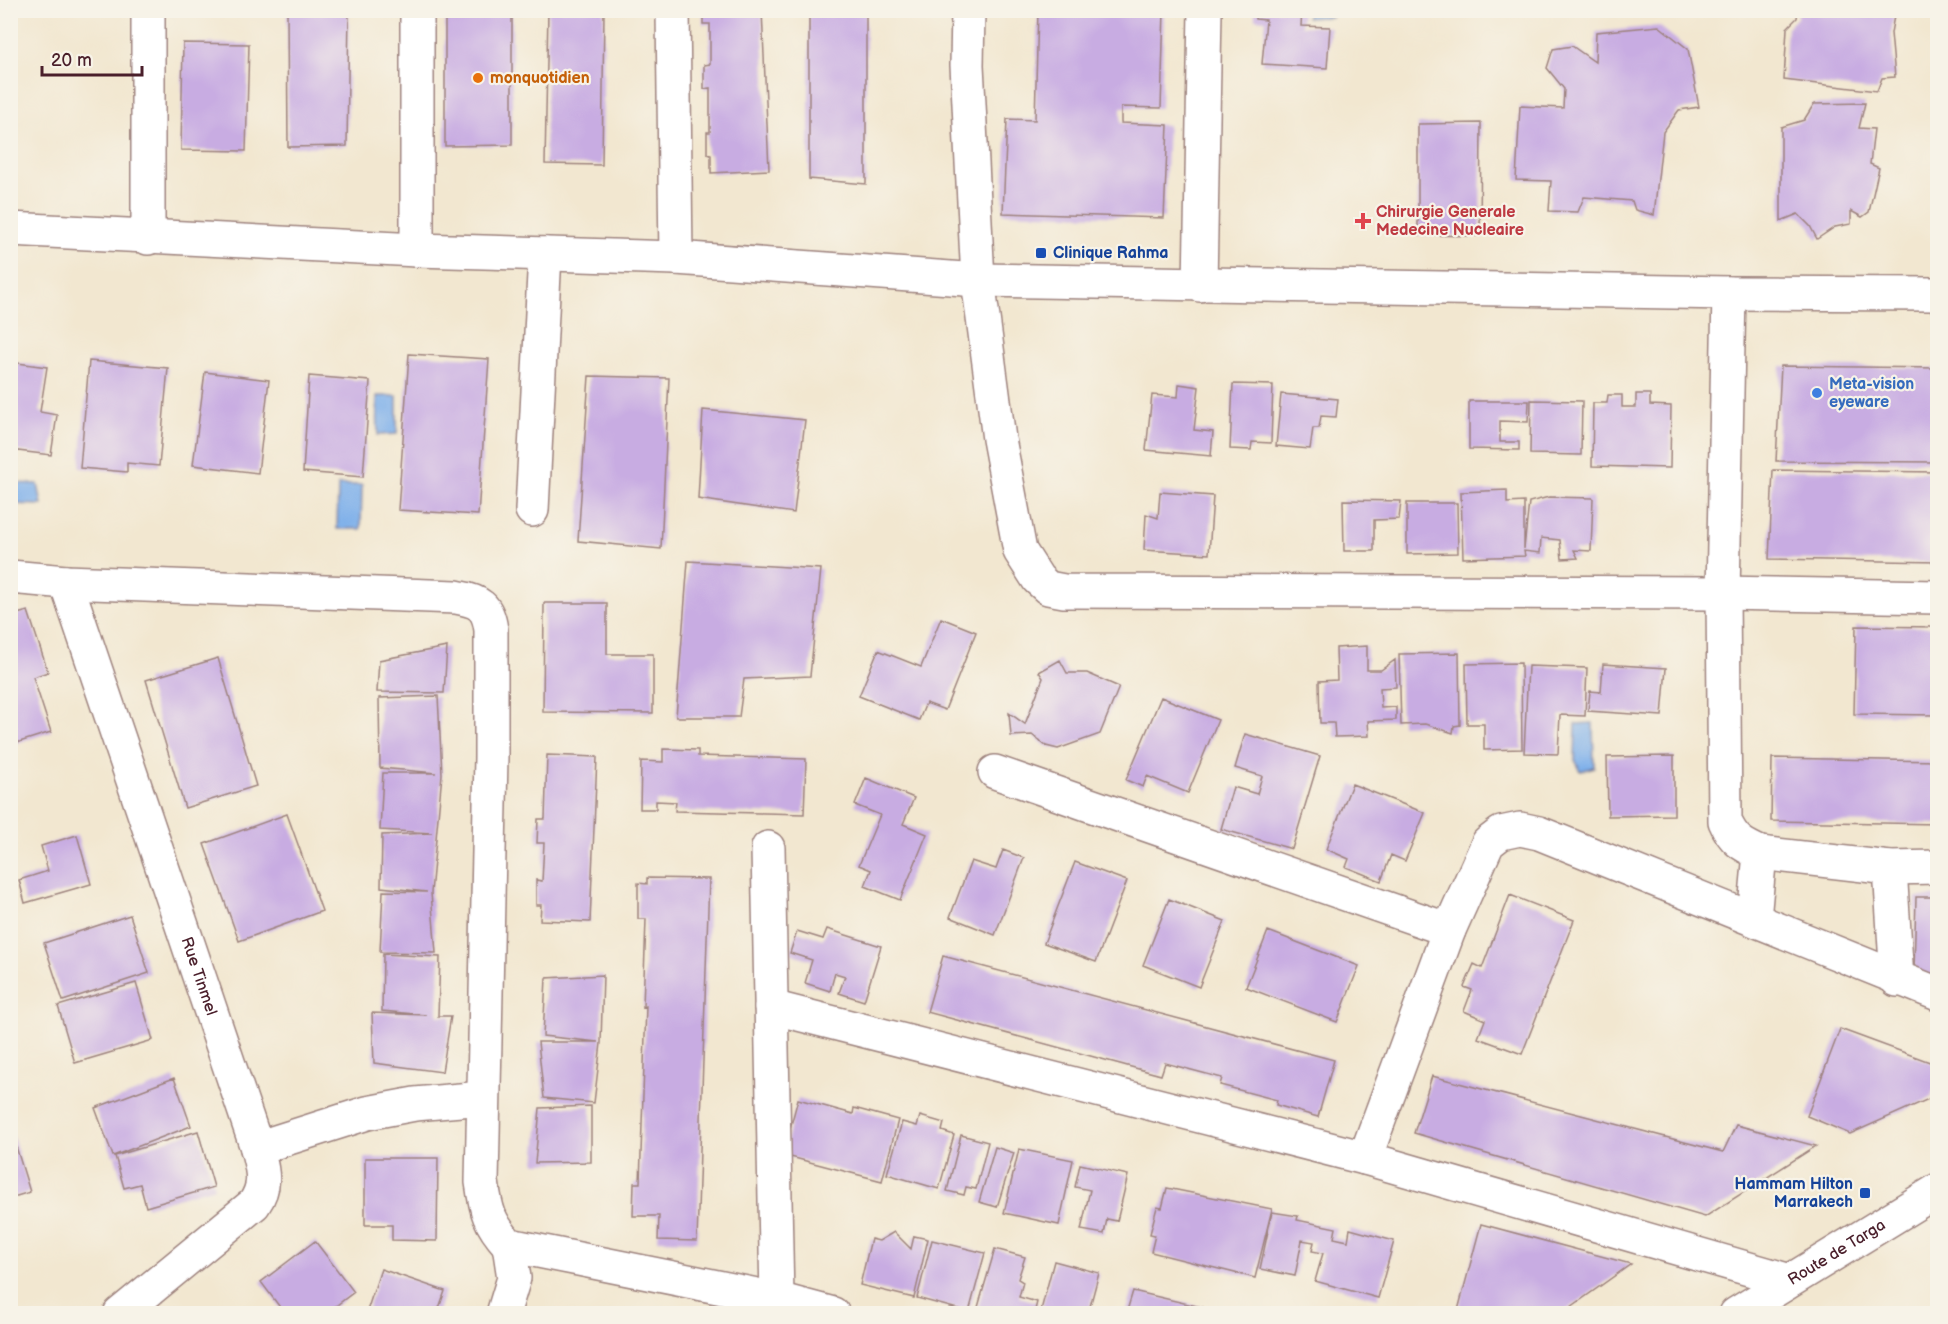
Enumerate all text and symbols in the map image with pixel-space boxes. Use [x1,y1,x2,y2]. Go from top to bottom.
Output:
scale bar [42,39,142,77]
text: 20 m [51,50,92,71]
place label: monquotidien [490,69,590,88]
marker: monquotidien [471,71,485,85]
place label: Chirurgie Generale Medecine Nucleaire [1376,203,1524,240]
marker: Chirurgie Generale Medecine Nucleaire [1354,212,1372,230]
place label: Clinique Rahma [1053,244,1169,263]
marker: Clinique Rahma [1034,246,1048,260]
place label: Meta-vision eyeware [1829,375,1914,412]
marker: Meta-vision eyeware [1810,386,1824,400]
street label: Rue Tinmel [177,934,221,1018]
place label: Hammam Hilton Marrakech [1735,1175,1853,1212]
marker: Hammam Hilton Marrakech [1858,1186,1872,1200]
street label: Route de Targa [1784,1215,1889,1289]

